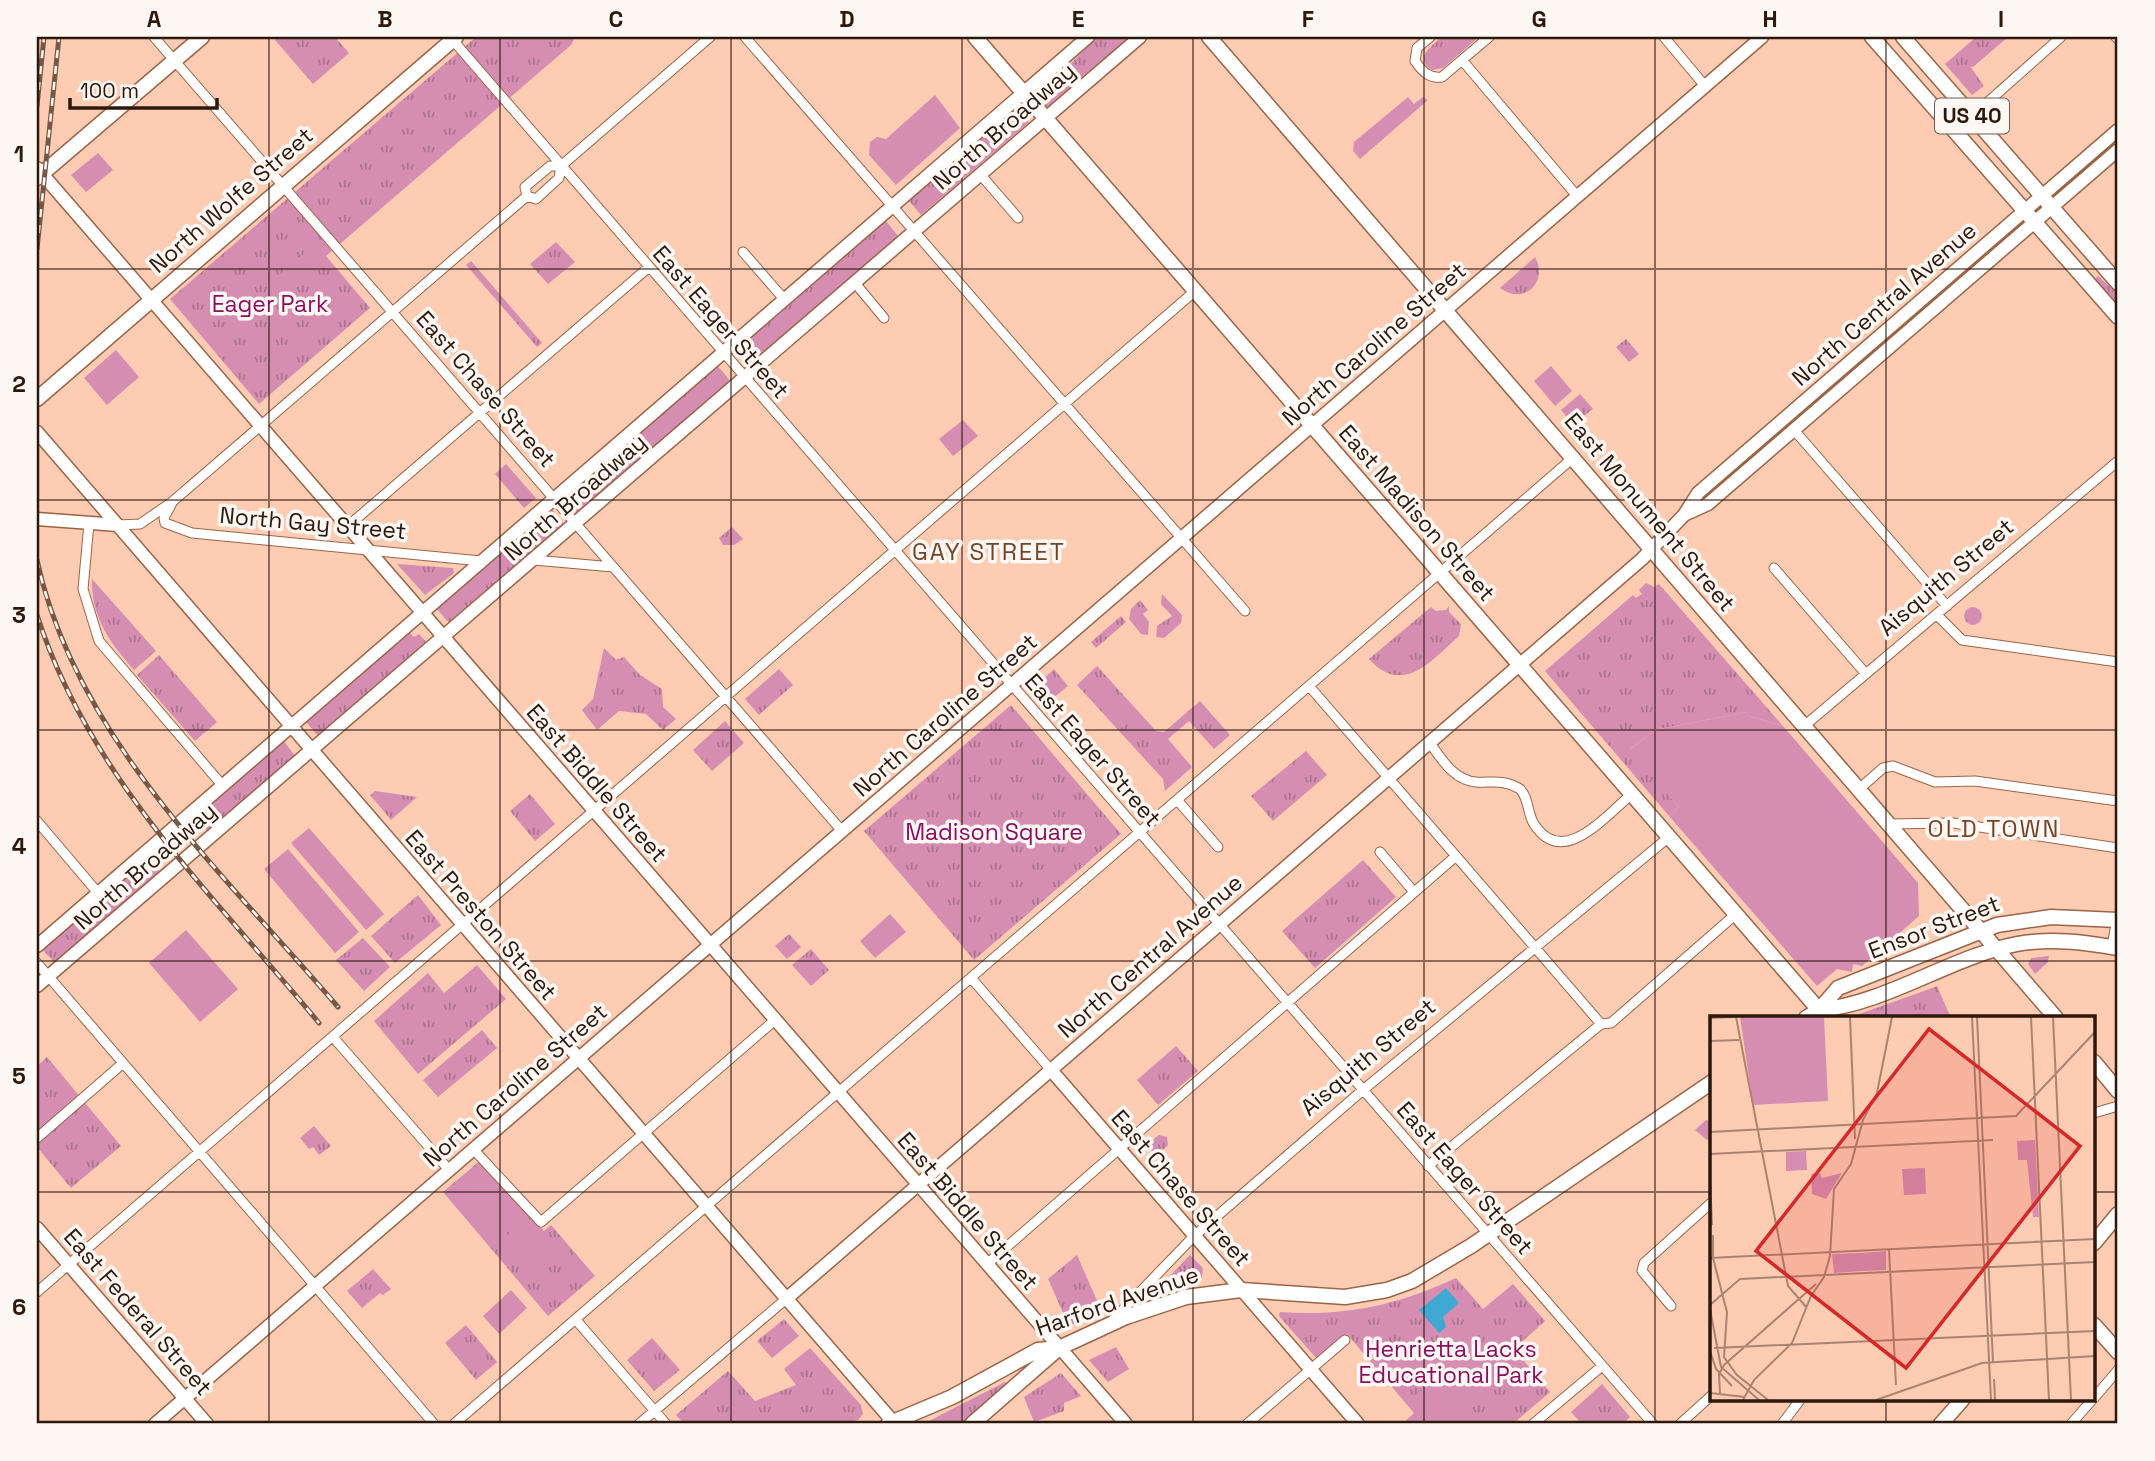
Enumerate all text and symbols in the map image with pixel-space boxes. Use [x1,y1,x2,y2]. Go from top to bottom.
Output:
text: A [147,4,162,34]
text: B [377,4,393,34]
text: C [609,4,623,34]
text: D [839,4,855,34]
text: E [1072,4,1084,34]
text: F [1302,4,1314,34]
text: G [1531,4,1547,34]
text: H [1762,4,1778,34]
text: I [1998,4,2004,34]
street label: North Broadway [926,56,1082,196]
scale bar [70,66,217,110]
text: 100 m [80,77,139,104]
road number: US 40 [1935,99,2009,134]
street label: North Wolfe Street [143,121,319,279]
text: 1 [14,139,24,169]
street label: North Central Avenue [1785,215,1983,393]
street label: East Eager Street [646,239,796,405]
street label: North Caroline Street [1276,256,1472,432]
park label: Eager Park [212,289,328,319]
street label: East Chase Street [410,304,562,474]
text: 2 [12,369,26,399]
street label: East Monument Street [1558,406,1742,618]
street label: East Madison Street [1332,419,1502,607]
street label: North Broadway [497,427,653,567]
street label: North Gay Street [218,500,408,546]
street label: Aisquith Street [1872,512,2020,642]
district label: GAY STREET [912,536,1066,567]
text: 3 [12,600,26,630]
street label: North Caroline Street [847,627,1043,803]
street label: East Eager Street [1018,667,1168,833]
street label: East Biddle Street [520,698,674,868]
street label: North Broadway [67,796,223,936]
district label: OLD TOWN [1928,813,2060,844]
park label: Madison Square [905,817,1083,847]
street label: East Preston Street [399,823,563,1007]
text: 4 [12,831,27,861]
street label: North Central Avenue [1051,867,1249,1045]
street label: Ensor Street [1864,888,2004,966]
street label: Aisquith Street [1294,992,1442,1122]
street label: North Caroline Street [417,997,613,1173]
inset map [1710,1016,2096,1402]
text: 5 [12,1061,26,1091]
street label: East Eager Street [1390,1095,1540,1261]
street label: East Chase Street [1105,1103,1257,1273]
street label: East Biddle Street [891,1126,1045,1296]
street label: East Federal Street [57,1222,219,1402]
street label: Harford Avenue [1031,1259,1203,1343]
text: 6 [12,1292,26,1322]
park label: Henrietta Lacks Educational Park [1358,1334,1544,1390]

